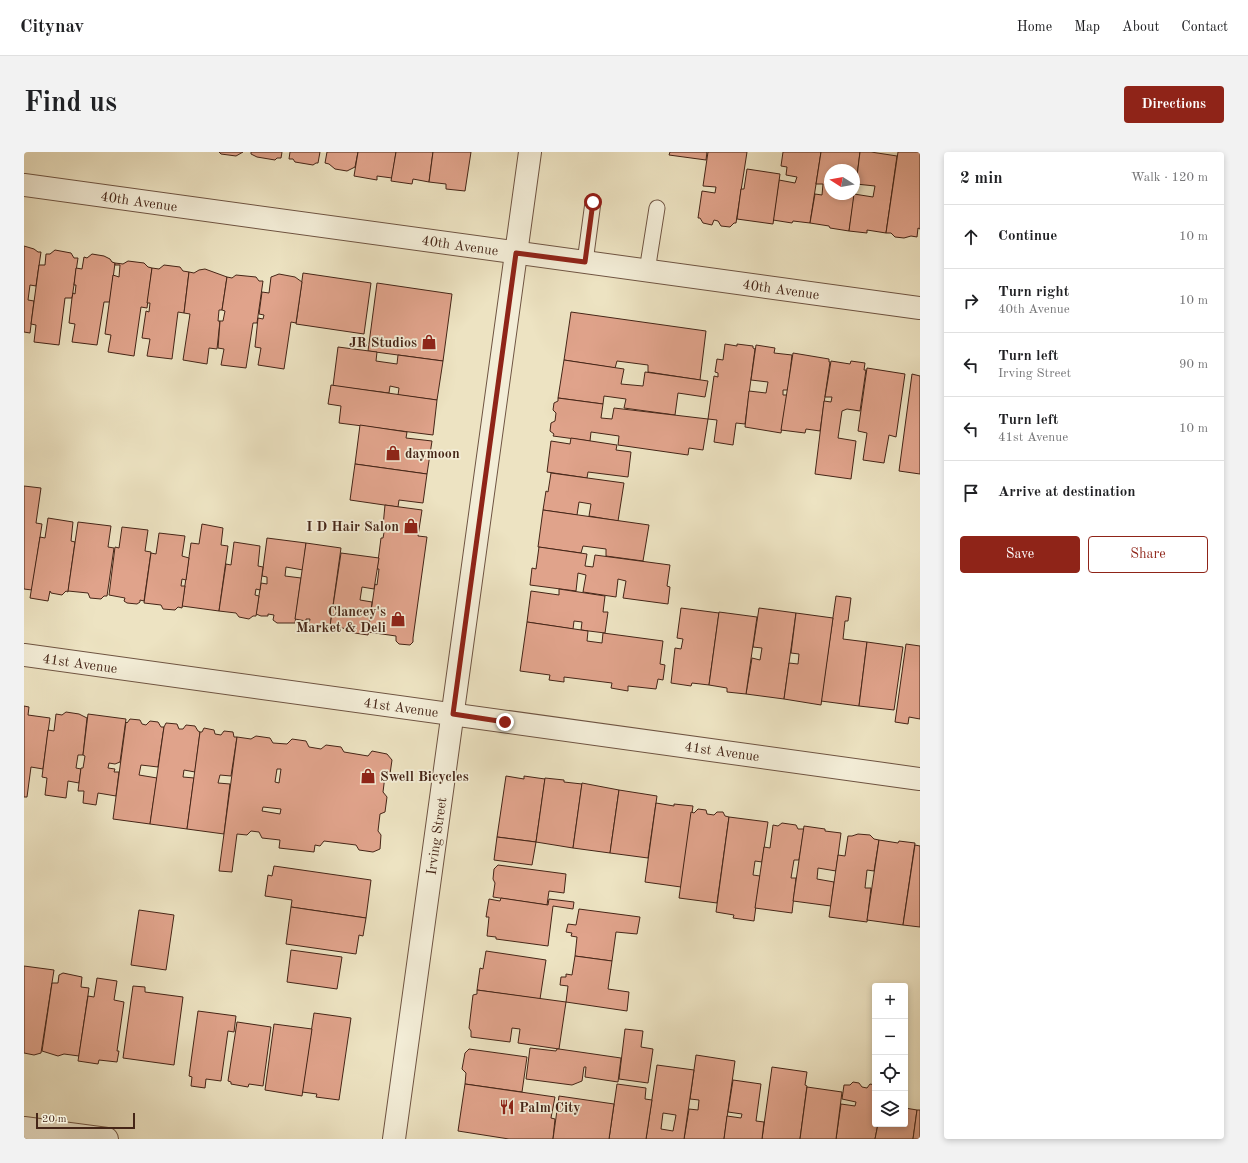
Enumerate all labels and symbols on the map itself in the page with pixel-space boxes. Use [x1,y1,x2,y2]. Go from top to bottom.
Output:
north arrow [824,164,860,200]
street label: 40th Avenue [100,190,178,214]
route start [584,193,602,211]
street label: 40th Avenue [421,234,499,258]
street label: 40th Avenue [742,278,820,302]
shop icon: JR Studios [420,333,438,351]
place label: JR Studios [349,336,417,350]
shop icon: daymoon [384,444,402,462]
place label: daymoon [405,447,460,461]
shop icon: I D Hair Salon [402,517,420,535]
place label: I D Hair Salon [306,520,399,534]
place label: Clancey's Market & Deli [296,605,386,635]
shop icon: Clancey's Market & Deli [389,610,407,628]
street label: 41st Avenue [41,652,118,676]
street label: 41st Avenue [362,696,439,720]
route end [496,713,514,731]
street label: 41st Avenue [683,740,760,764]
shop icon: Swell Bicycles [359,767,377,785]
place label: Swell Bicycles [380,770,469,784]
street label: Irving Street [425,796,449,876]
restaurant icon: Palm City [498,1098,516,1116]
place label: Palm City [519,1101,581,1115]
scale bar [36,1111,135,1130]

